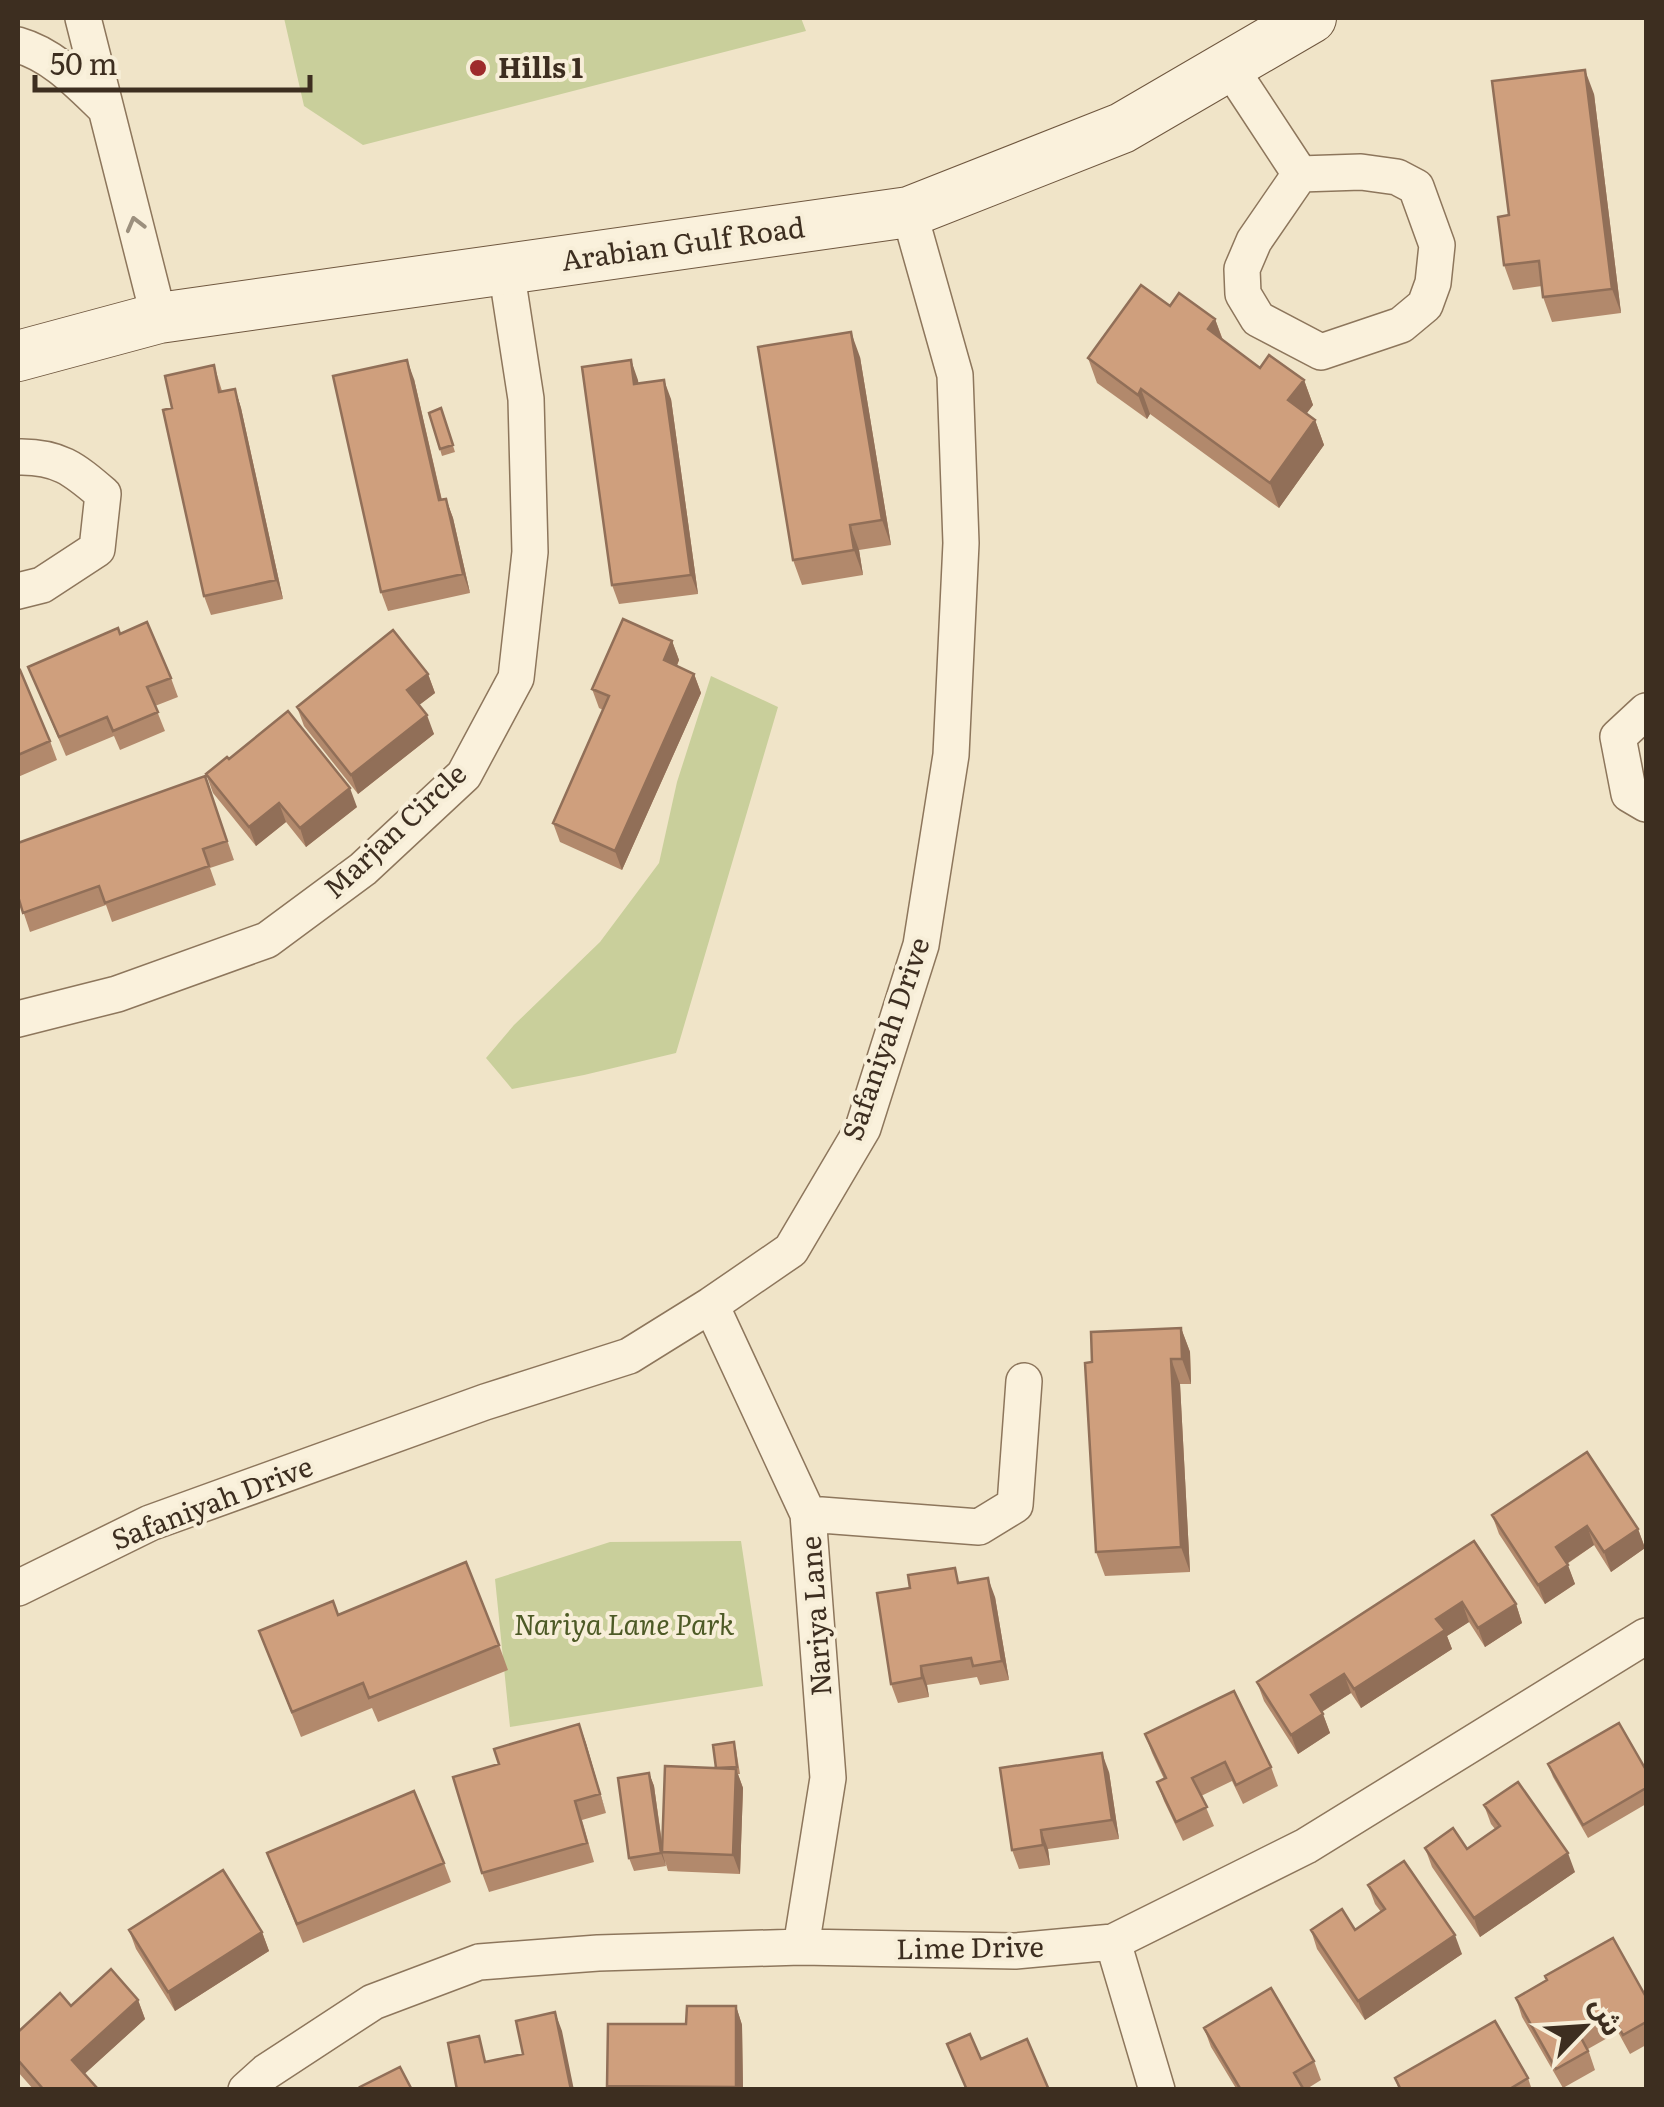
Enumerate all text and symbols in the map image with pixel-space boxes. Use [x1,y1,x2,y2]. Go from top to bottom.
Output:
scale bar [35,30,310,92]
text: 50 m [50,40,118,84]
place label: Hills 1 [498,45,584,87]
marker: Hills 1 [467,57,489,79]
street label: Arabian Gulf Road [558,204,807,280]
one-way arrow [126,216,147,233]
street label: Marjan Circle [313,752,475,907]
street label: Safaniyah Drive [830,931,939,1146]
street label: Safaniyah Drive [105,1443,318,1559]
street label: Nariya Lane [787,1535,841,1698]
park label: Nariya Lane Park [514,1602,735,1644]
street label: Lime Drive [896,1924,1044,1968]
north arrow [1534,1977,1634,2077]
text: ش [1581,1989,1636,2042]

